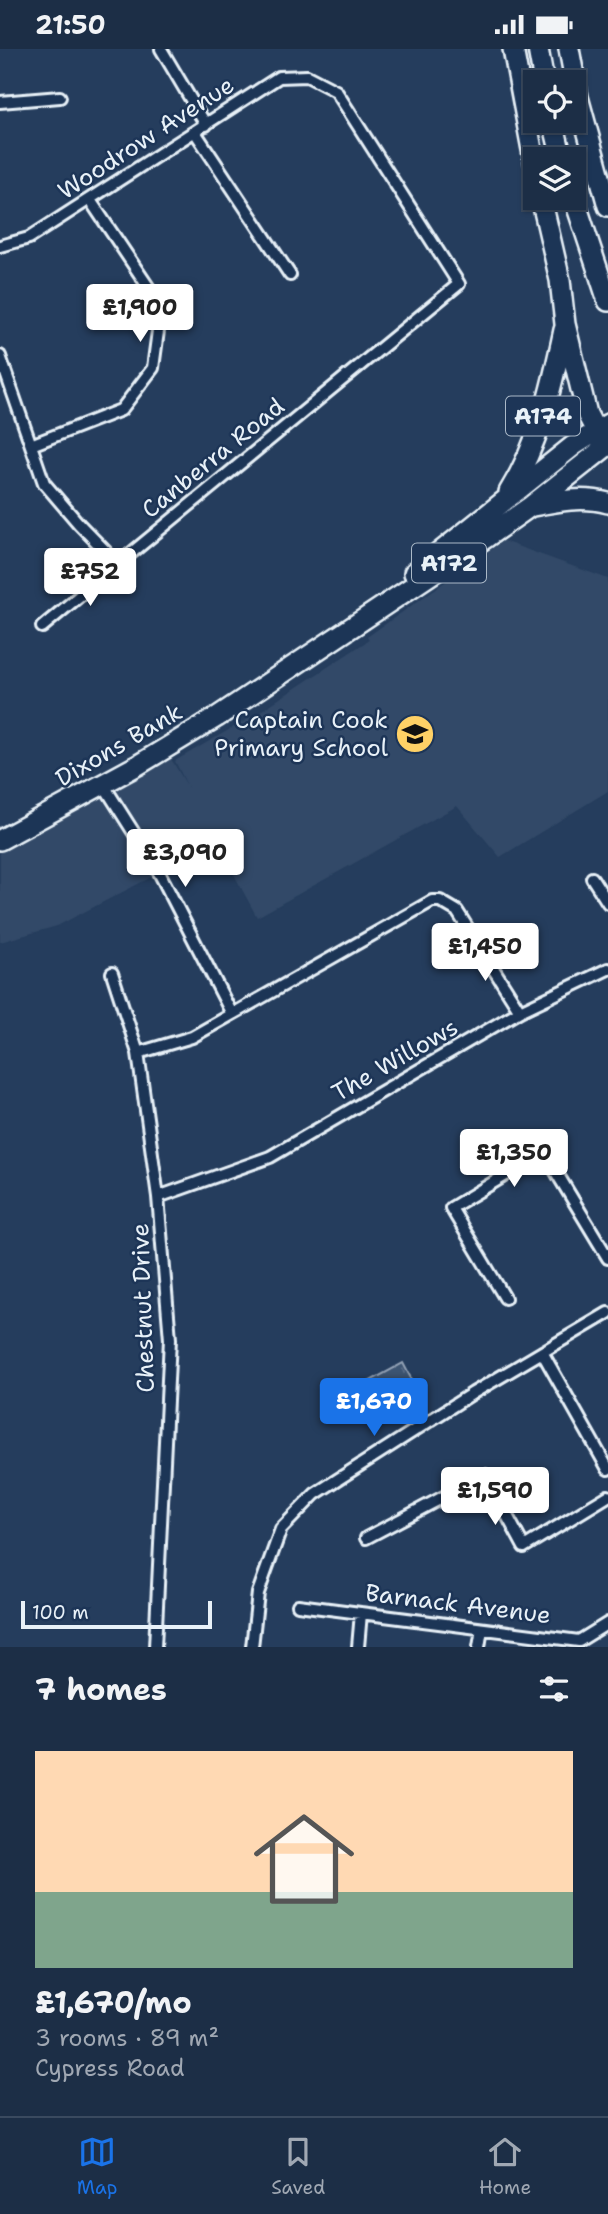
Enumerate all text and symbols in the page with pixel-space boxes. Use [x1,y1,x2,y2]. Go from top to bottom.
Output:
text: 21:50 [35,7,106,42]
street label: Woodrow Avenue [52,69,240,207]
map controls [523,70,586,210]
button: locate [523,70,586,133]
button: layers [523,147,586,210]
pin: £1,900 [83,285,197,344]
text: £1,900 [102,292,178,322]
street label: Canberra Road [135,391,291,525]
road number: A174 [506,397,580,435]
road number: A172 [412,543,486,583]
pin: £752 [49,549,131,608]
text: £752 [60,556,120,586]
street label: Dixons Bank [50,696,188,794]
place label: Captain Cook Primary School [214,704,389,764]
school or university icon: Captain Cook Primary School [394,713,436,755]
pin: £3,090 [128,829,242,889]
text: £3,090 [143,837,227,867]
pin: £1,450 [428,923,542,983]
text: £1,450 [448,931,522,961]
street label: The Willows [326,1011,464,1109]
pin: £1,350 [457,1129,571,1189]
text: £1,350 [476,1137,552,1167]
street label: Chestnut Drive [124,1223,162,1393]
pin: £1,670 [317,1379,431,1438]
text: £1,670 [336,1386,412,1416]
pin: £1,590 [438,1467,552,1527]
text: £1,590 [457,1475,533,1505]
street label: Barnack Avenue [363,1577,553,1631]
scale bar [21,1598,212,1630]
text: 100 m [32,1600,89,1625]
text: 7 homes [35,1669,167,1710]
icon: filters [535,1670,573,1708]
icon: home [241,1796,367,1922]
text: £1,670/mo [35,1982,192,2023]
text: 3 rooms · 89 m² [35,2023,219,2053]
text: Cypress Road [35,2053,184,2083]
tab: Map [77,2133,118,2200]
tab: Saved [271,2133,325,2200]
tab: Home [479,2133,531,2200]

